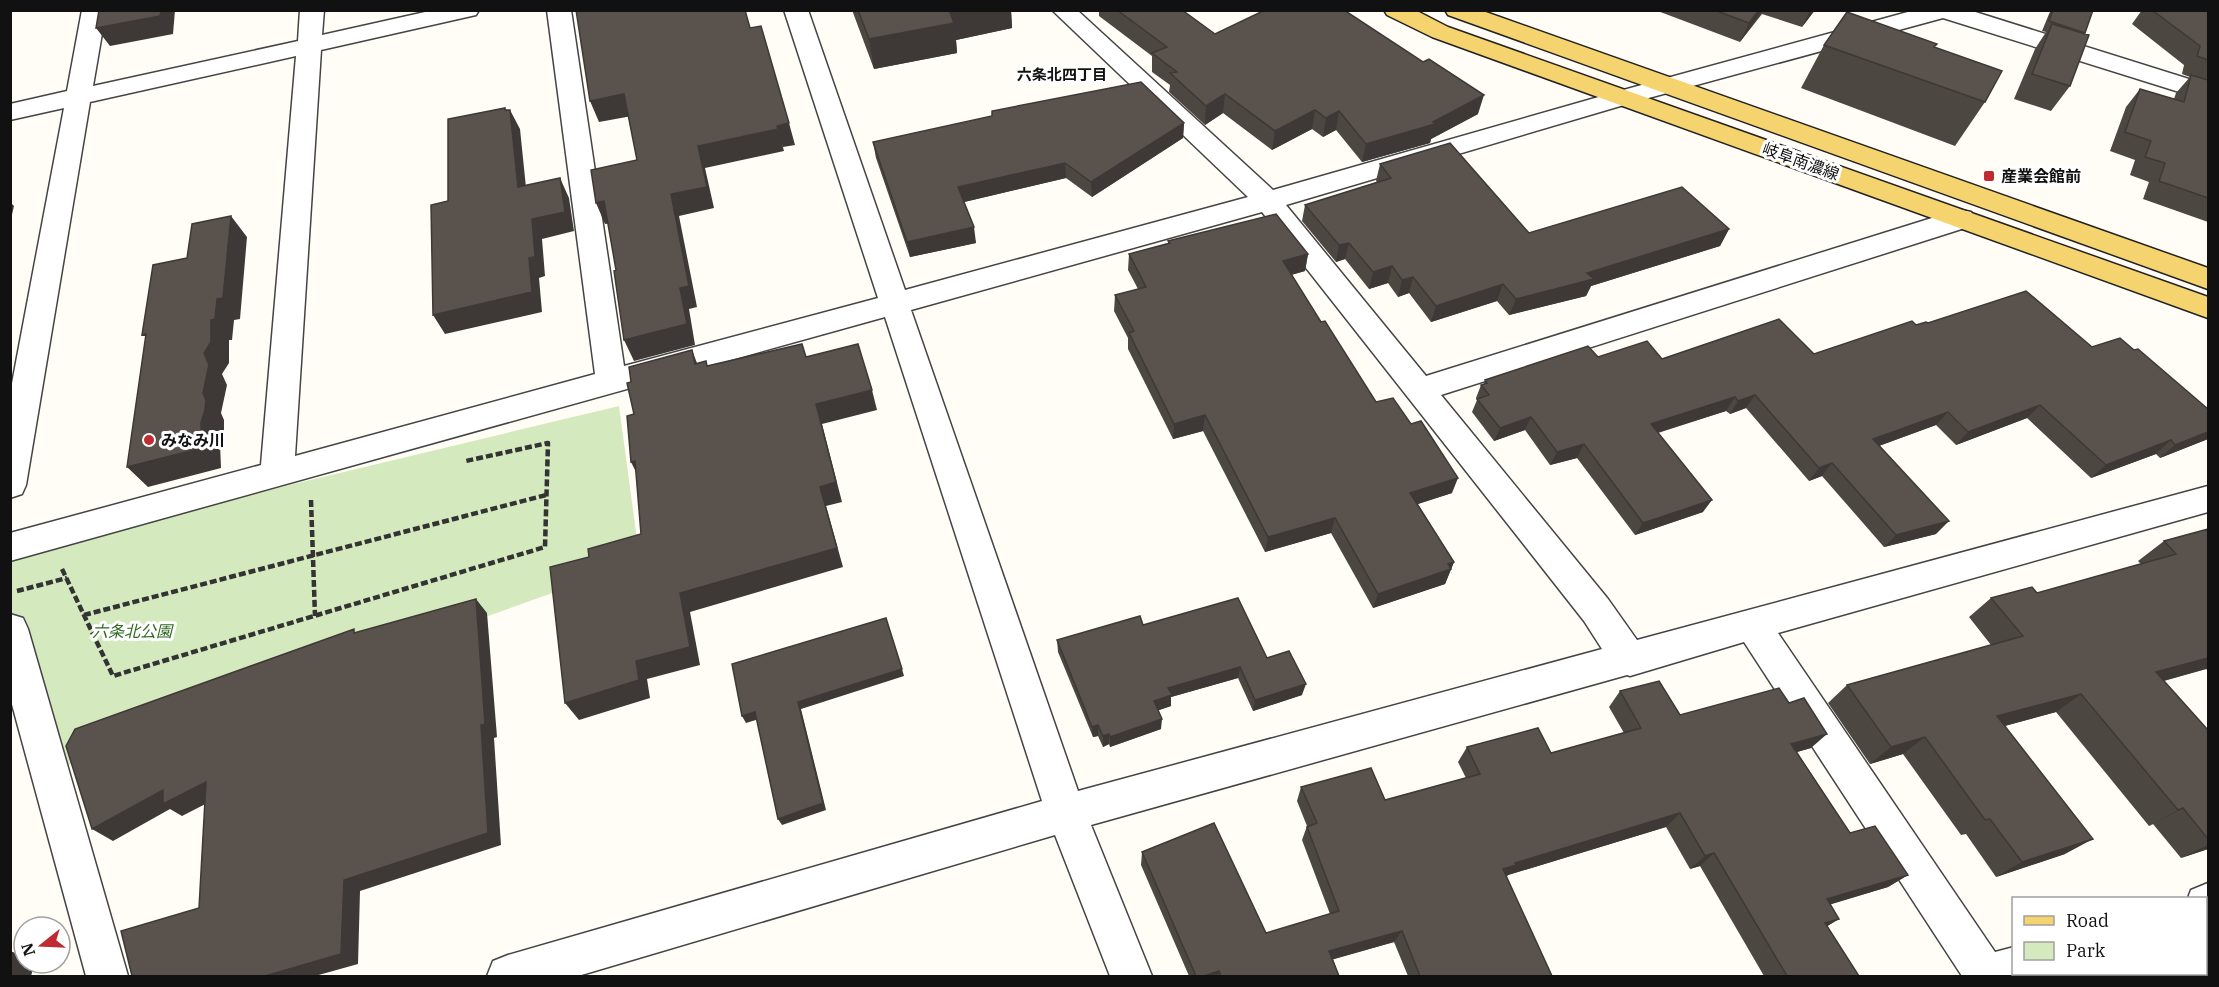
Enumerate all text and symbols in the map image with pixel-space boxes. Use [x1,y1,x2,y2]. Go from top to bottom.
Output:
district label: 六条北四丁目 [1017,65,1107,84]
street label: 岐阜南濃線 [1760,138,1842,184]
place label: 産業会館前 [2001,166,2081,186]
marker: 産業会館前 [1982,169,1996,183]
place label: みなみ川 [161,430,225,450]
marker: みなみ川 [142,433,156,447]
park label: 六条北公園 [92,621,174,641]
legend [2012,897,2207,975]
text: Road [2066,909,2109,932]
north arrow [12,915,72,975]
text: Park [2066,939,2106,962]
text: N [16,941,39,959]

